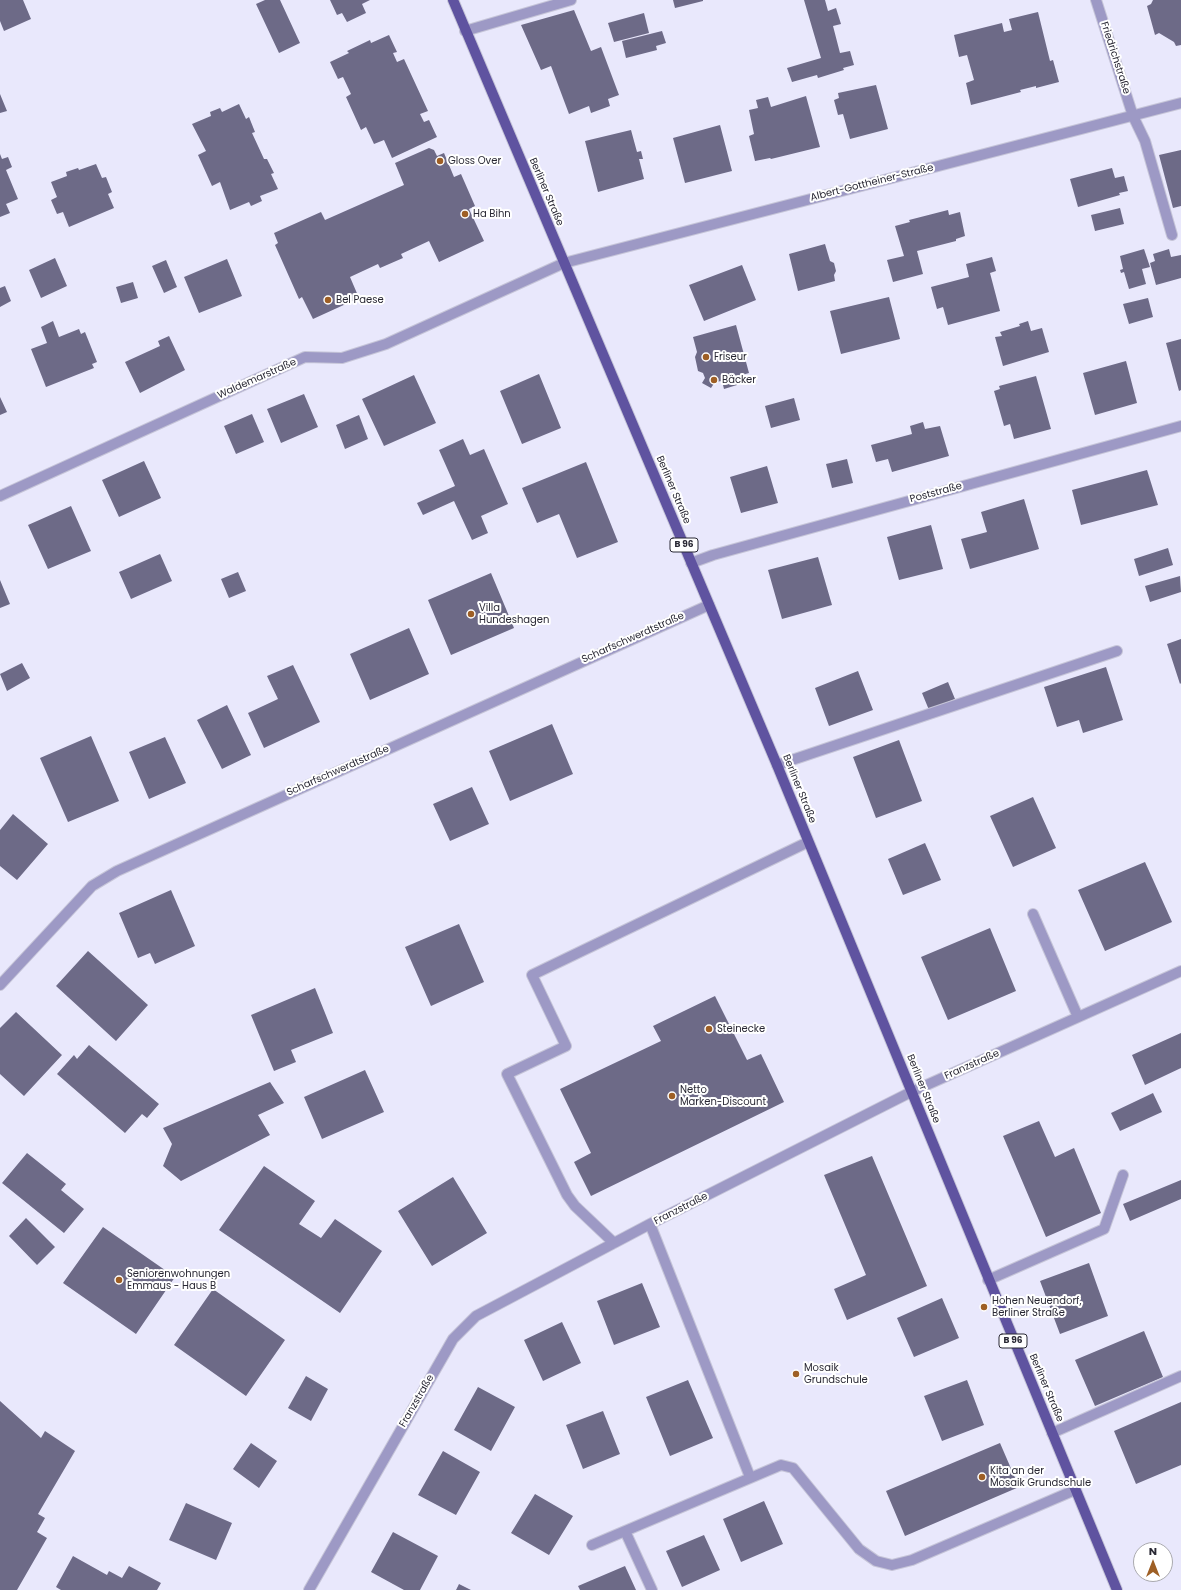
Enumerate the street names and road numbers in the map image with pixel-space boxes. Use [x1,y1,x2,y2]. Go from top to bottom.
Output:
street label: Friedrichstraße [1098,20,1132,96]
street label: Berliner Straße [526,156,566,228]
street label: Albert-Gottheiner-Straße [809,162,935,204]
street label: Waldemarstraße [216,356,298,402]
street label: Berliner Straße [653,454,693,526]
street label: Poststraße [909,480,963,506]
road number: B 96 [670,538,698,552]
street label: Scharfschwerdtstraße [580,610,686,666]
street label: Scharfschwerdtstraße [285,743,391,799]
street label: Berliner Straße [780,753,818,825]
street label: Franzstraße [943,1048,1001,1082]
street label: Berliner Straße [904,1053,942,1125]
street label: Franzstraße [652,1190,710,1228]
road number: B 96 [999,1334,1027,1348]
street label: Berliner Straße [1026,1352,1066,1424]
street label: Franzstraße [397,1373,437,1429]

